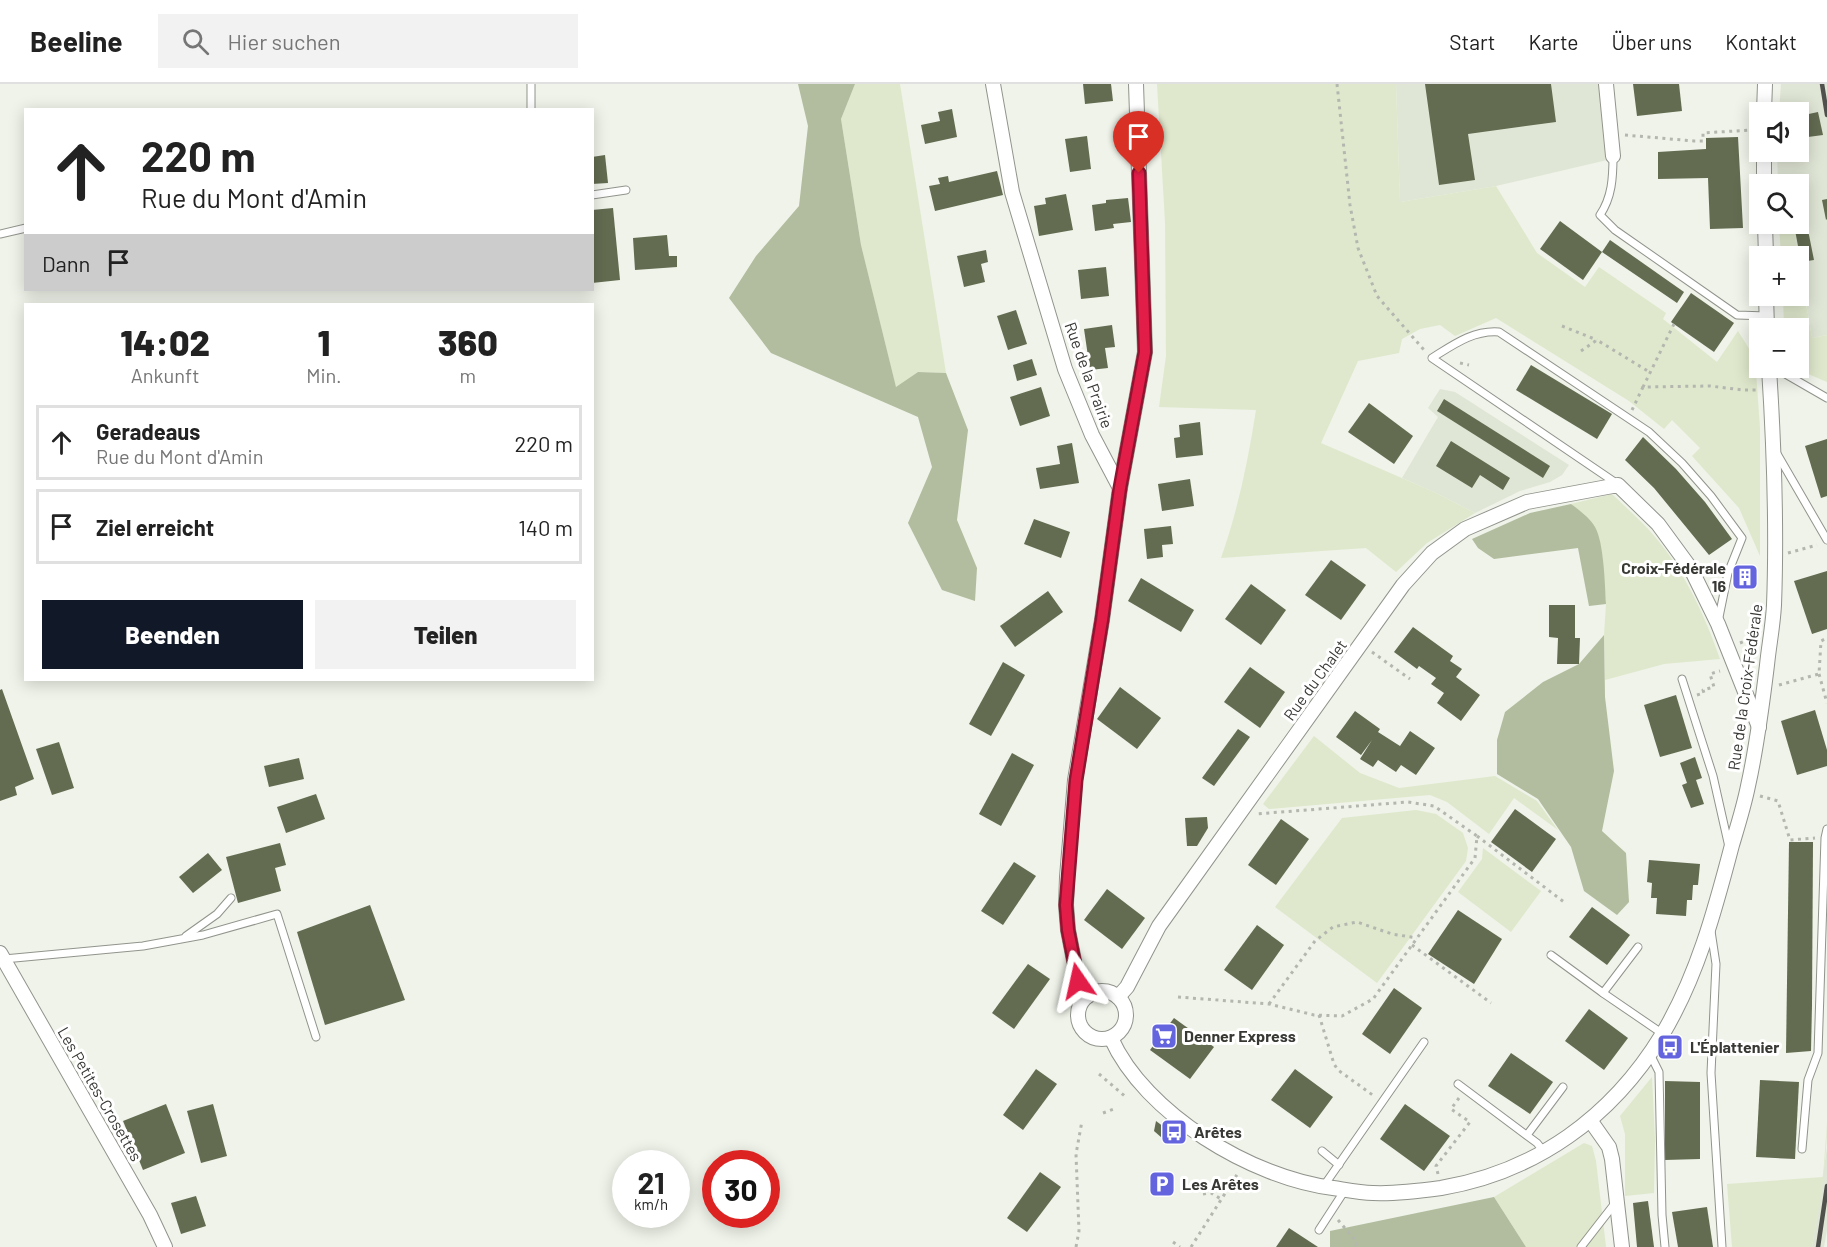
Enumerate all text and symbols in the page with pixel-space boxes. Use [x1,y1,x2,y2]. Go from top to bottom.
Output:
search box [158,14,578,68]
text: Beeline [30,24,122,58]
icon: search [179,25,212,58]
text: Hier suchen [227,28,341,54]
text: Start [1449,29,1496,54]
text: Karte [1529,29,1579,54]
text: Über uns [1612,29,1692,54]
text: Kontakt [1725,29,1797,54]
map controls [1749,102,1809,378]
button: sound [1749,102,1809,162]
pin [1113,111,1164,173]
icon: arrive [1122,120,1155,153]
text: 220 m [141,130,255,180]
icon: ahead [42,132,120,210]
button: search [1749,174,1809,234]
text: Rue du Mont d'Amin [141,181,367,213]
icon: arrive [102,246,135,279]
button: + [1749,246,1809,306]
text: Dann [42,250,90,276]
button: − [1749,318,1809,378]
street label: Rue de la Prairie [1061,319,1117,431]
text: 14:02 [120,320,210,363]
text: 1 [317,320,330,363]
text: 360 [438,320,498,363]
text: Ankunft [131,363,200,387]
text: Min. [306,363,342,387]
text: m [459,363,476,387]
text: Geradeaus [96,418,200,444]
icon: ahead [45,426,78,459]
text: 220 m [514,430,573,456]
text: Rue du Mont d'Amin [96,444,263,468]
icon: arrive [45,510,78,543]
text: Ziel erreicht [96,514,214,540]
text: 140 m [518,514,573,540]
place label: Croix-Fédérale 16 [1621,558,1726,595]
building icon: Croix-Fédérale 16 [1730,562,1760,592]
button: Beenden [42,600,303,669]
button: Teilen [315,600,576,669]
street label: Rue de la Croix-Fédérale [1723,602,1766,771]
street label: Rue du Chalet [1279,636,1350,724]
position arrow [1046,949,1110,1013]
supermarket icon: Denner Express [1149,1021,1179,1051]
street label: Les Petites-Crosettes [54,1023,147,1164]
place label: Denner Express [1184,1026,1296,1045]
bus stop icon: L'Éplattenier [1655,1032,1685,1062]
place label: L'Éplattenier [1690,1037,1779,1056]
bus stop icon: Arêtes [1159,1117,1189,1147]
place label: Arêtes [1194,1122,1242,1141]
speed limit sign: 30 [702,1150,780,1228]
text: 21 [637,1164,665,1200]
parking icon: Les Arêtes [1147,1169,1177,1199]
place label: Les Arêtes [1182,1174,1259,1193]
text: km/h [634,1195,668,1213]

